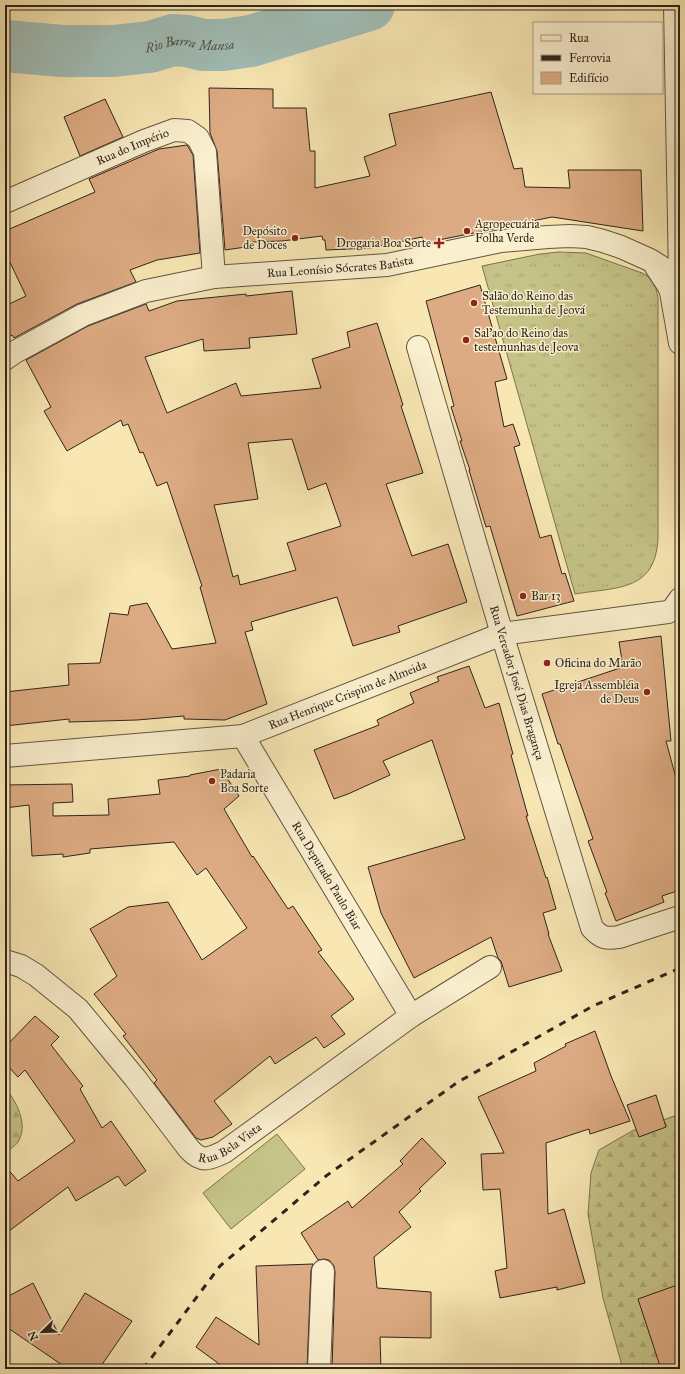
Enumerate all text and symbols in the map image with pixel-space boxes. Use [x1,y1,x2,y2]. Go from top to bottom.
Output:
legend [533,22,663,94]
text: Rua [569,31,590,45]
water label: Rio Barra Mansa [144,33,235,57]
text: Ferrovia [569,51,612,65]
text: Edifício [569,71,609,85]
street label: Rua do Império [94,126,171,168]
place label: Agropecuária Folha Verde [474,217,541,245]
place label: Depósito de Doces [242,224,287,252]
marker: Agropecuária Folha Verde [462,226,472,236]
marker: Depósito de Doces [290,233,300,243]
place label: Drogaria Boa Sorte [336,236,431,251]
marker: Drogaria Boa Sorte [434,238,444,248]
street label: Rua Leonísio Sócrates Batista [267,252,415,280]
place label: Salão do Reino das Testemunha de Jeová [482,289,586,318]
marker: Salão do Reino das Testemunha de Jeová [469,298,479,308]
place label: Sal'ao do Reino das testemunhas de Jeova [474,326,579,355]
marker: Sal'ao do Reino das testemunhas de Jeova [461,335,471,345]
place label: Bar 13 [531,589,561,603]
marker: Bar 13 [518,591,528,601]
street label: Rua Vereador José Dias Bragança [487,604,547,763]
place label: Oficina do Marão [555,656,642,670]
street label: Rua Henrique Crispim de Almeida [266,657,429,732]
marker: Oficina do Marão [542,658,552,668]
place label: Igreja Assembléia de Deus [554,678,640,706]
marker: Igreja Assembléia de Deus [642,687,652,697]
place label: Padaria Boa Sorte [220,767,268,795]
marker: Padaria Boa Sorte [207,776,217,786]
street label: Rua Deputado Paulo Biar [289,819,365,933]
street label: Rua Bela Vista [197,1120,265,1166]
north arrow [22,1312,62,1352]
text: N [25,1328,41,1343]

